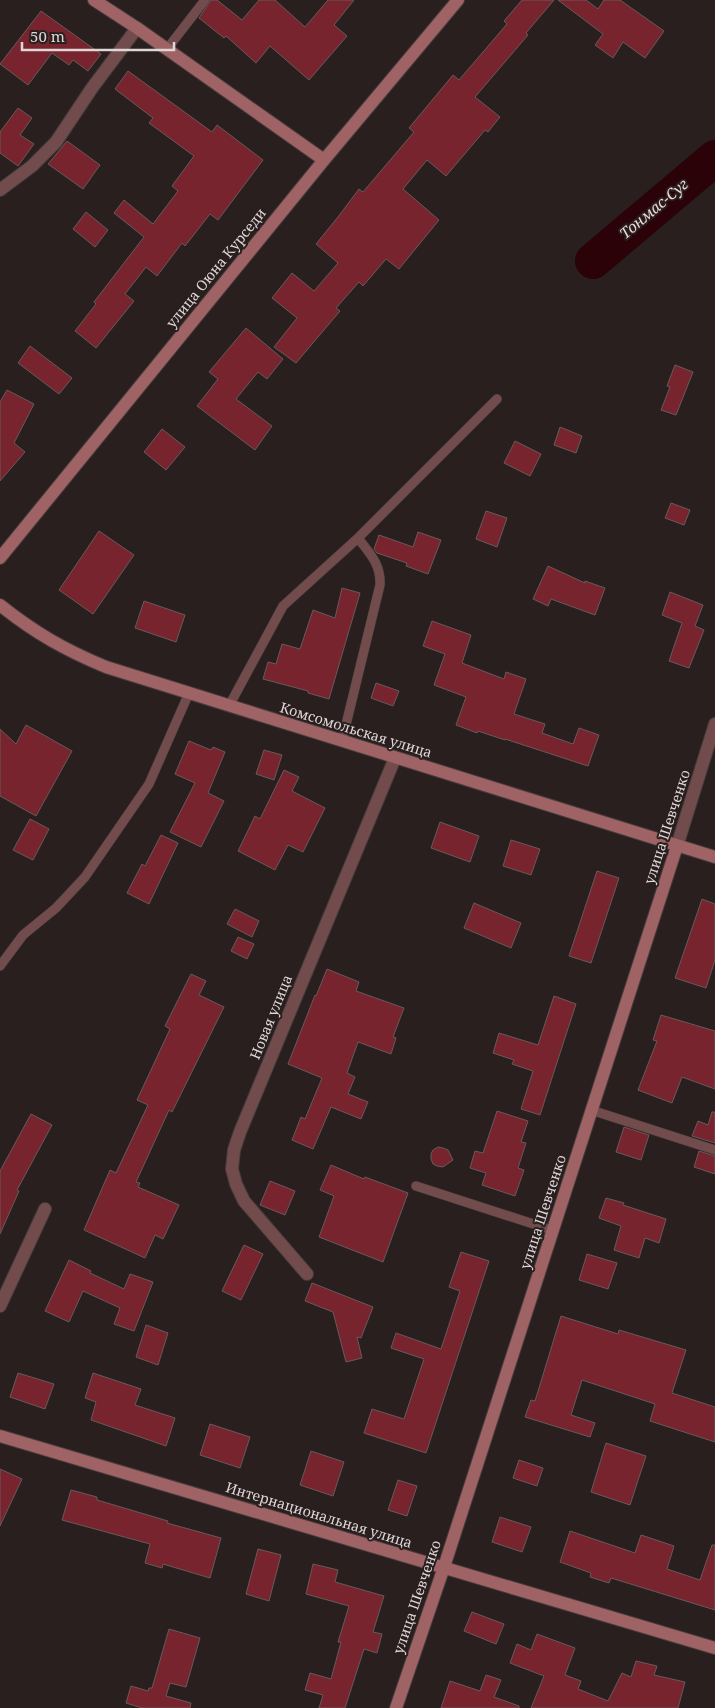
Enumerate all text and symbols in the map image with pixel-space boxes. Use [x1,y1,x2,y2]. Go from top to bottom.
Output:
scale bar [22,20,175,52]
text: 50 m [30,26,65,46]
water label: Тонмас-Суг [615,174,692,243]
street label: улица Оюна Курседи [161,204,270,332]
street label: Комсомольская улица [278,697,435,762]
street label: улица Шевченко [639,767,694,886]
street label: Новая улица [245,972,296,1062]
street label: улица Шевченко [515,1152,570,1271]
street label: Интернациональная улица [223,1477,415,1552]
street label: улица Шевченко [388,1537,445,1656]

